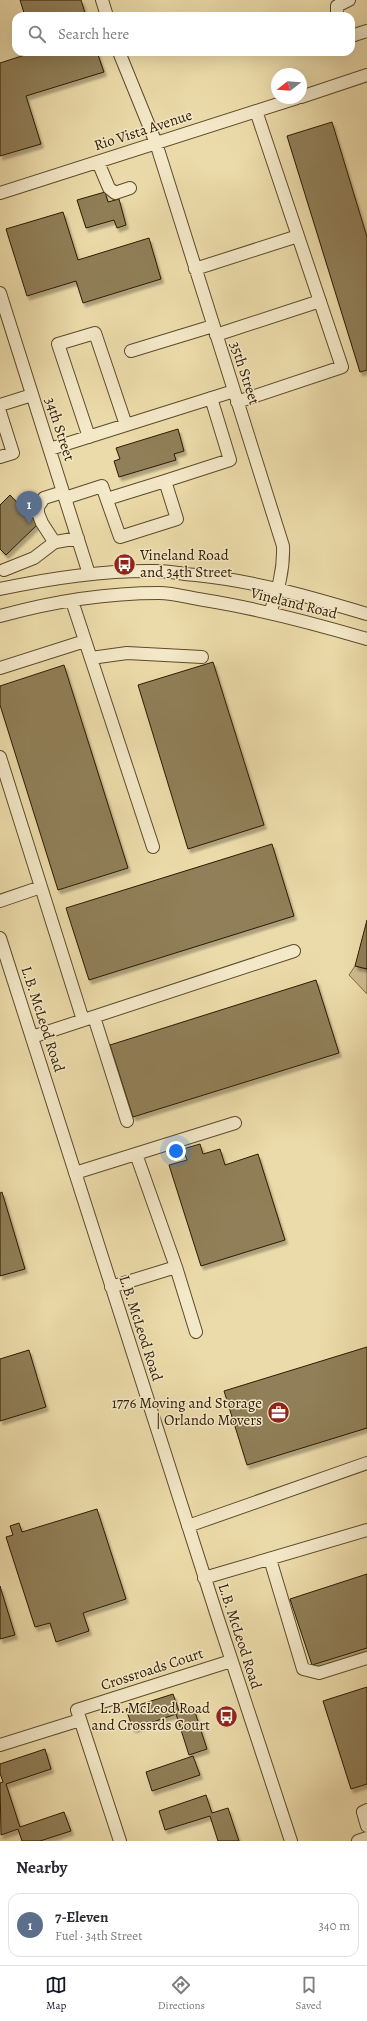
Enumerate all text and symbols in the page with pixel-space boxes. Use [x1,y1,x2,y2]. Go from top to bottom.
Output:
search box [12,12,355,56]
icon: search [26,23,48,45]
text: Search here [58,24,129,44]
north arrow [271,68,307,104]
street label: Rio Vista Avenue [91,105,195,155]
street label: 35th Street [225,339,265,407]
street label: 34th Street [40,395,80,463]
pin: 1 [16,491,42,524]
place label: Vineland Road and 34th Street [139,545,232,582]
bus stop icon: Vineland Road and 34th Street [112,551,138,577]
street label: Vineland Road [248,582,340,624]
street label: L.B. McLeod Road [16,964,70,1075]
your location [166,1141,186,1161]
street label: L.B. McLeod Road [114,1273,168,1384]
place label: 1776 Moving and Storage | Orlando Movers [112,1393,262,1430]
office icon: 1776 Moving and Storage | Orlando Movers [265,1399,291,1425]
street label: L.B. McLeod Road [213,1581,267,1692]
street label: Crossroads Court [98,1643,206,1695]
place label: L.B. McLeod Road and Crossrds Court [92,1698,211,1735]
bus stop icon: L.B. McLeod Road and Crossrds Court [213,1704,239,1730]
text: Nearby [16,1856,67,1879]
text: 7-Eleven [55,1907,108,1927]
text: 1 [28,1917,32,1934]
text: 340 m [318,1917,350,1934]
text: Fuel · 34th Street [55,1927,142,1944]
tab: Map [45,1974,67,2013]
tab: Directions [158,1974,205,2013]
tab: Saved [296,1974,322,2013]

